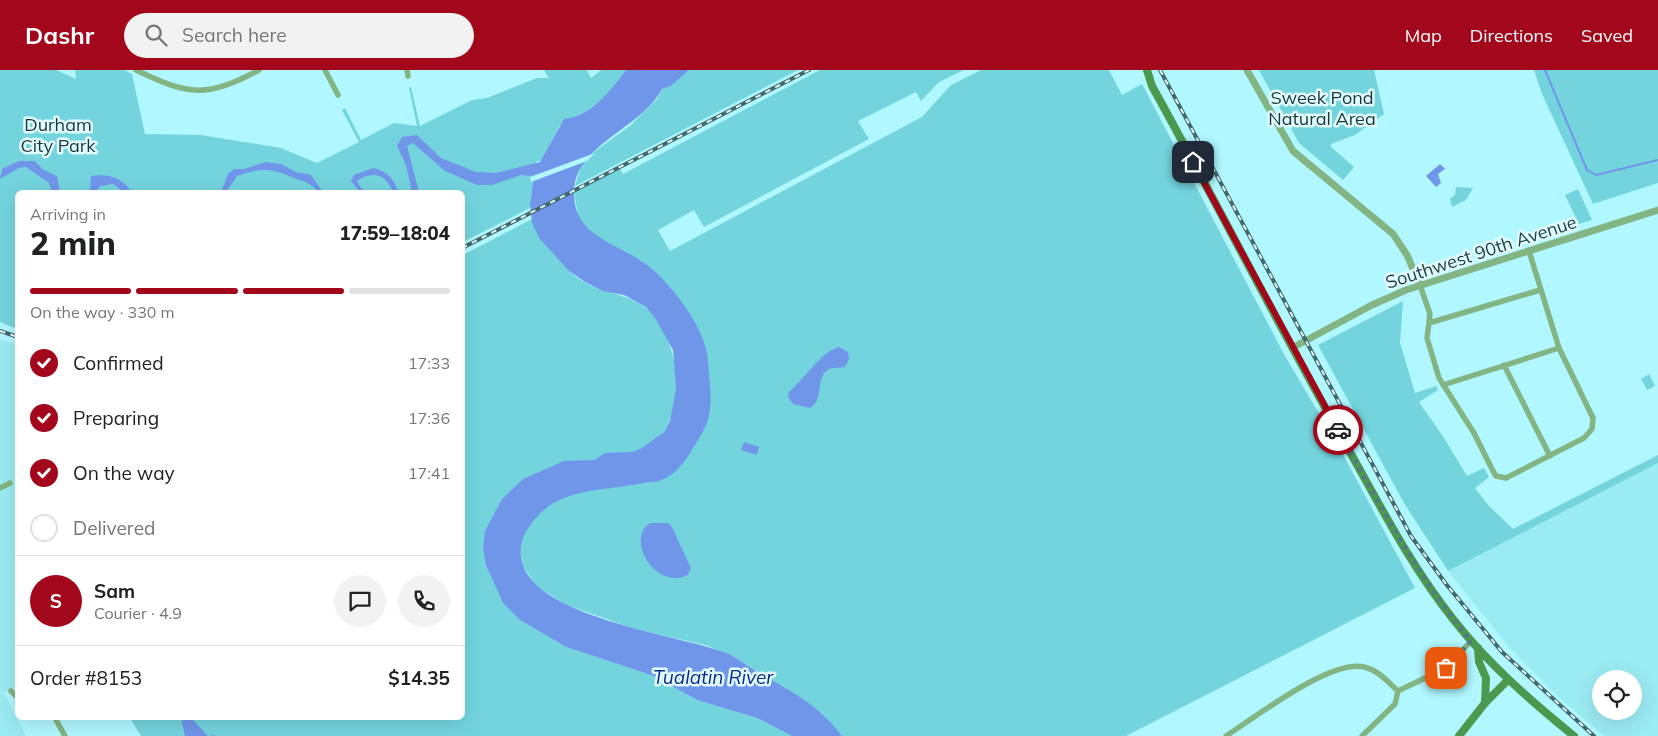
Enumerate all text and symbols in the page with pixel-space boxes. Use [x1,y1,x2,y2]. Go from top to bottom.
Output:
search box [124,13,474,58]
text: Dashr [25,20,94,50]
icon: search [142,21,170,49]
text: Search here [182,23,287,47]
text: Map [1405,24,1442,47]
text: Directions [1470,24,1553,47]
text: Saved [1581,24,1633,47]
park label: Sweek Pond Natural Area [1268,86,1376,130]
park label: Durham City Park [20,113,96,157]
pin [1172,141,1214,183]
icon: home [1179,148,1207,176]
text: Arriving in [30,204,106,224]
street label: Southwest 90th Avenue [1383,210,1579,294]
text: 17:59–18:04 [339,221,450,245]
text: 2 min [30,223,116,263]
text: On the way · 330 m [30,302,175,322]
icon: check [30,349,58,377]
text: Confirmed [73,351,164,375]
text: 17:33 [408,353,450,373]
icon: check [30,404,58,432]
courier [1313,405,1363,455]
text: Preparing [73,406,159,430]
text: 17:36 [408,408,450,428]
icon: car [1324,416,1352,444]
icon: check [30,459,58,487]
text: On the way [73,461,175,485]
text: 17:41 [408,463,450,483]
text: Delivered [73,516,155,540]
button: chat [334,575,386,627]
button: phone [398,575,450,627]
text: Sam [94,579,135,603]
text: S [50,589,62,613]
text: Courier · 4.9 [94,603,182,623]
pin [1425,647,1467,689]
icon: bag [1432,654,1460,682]
water label: Tualatin River [653,665,774,689]
text: Order #8153 [30,666,142,690]
text: $14.35 [388,666,450,690]
map controls [1592,670,1642,720]
button: locate [1592,670,1642,720]

